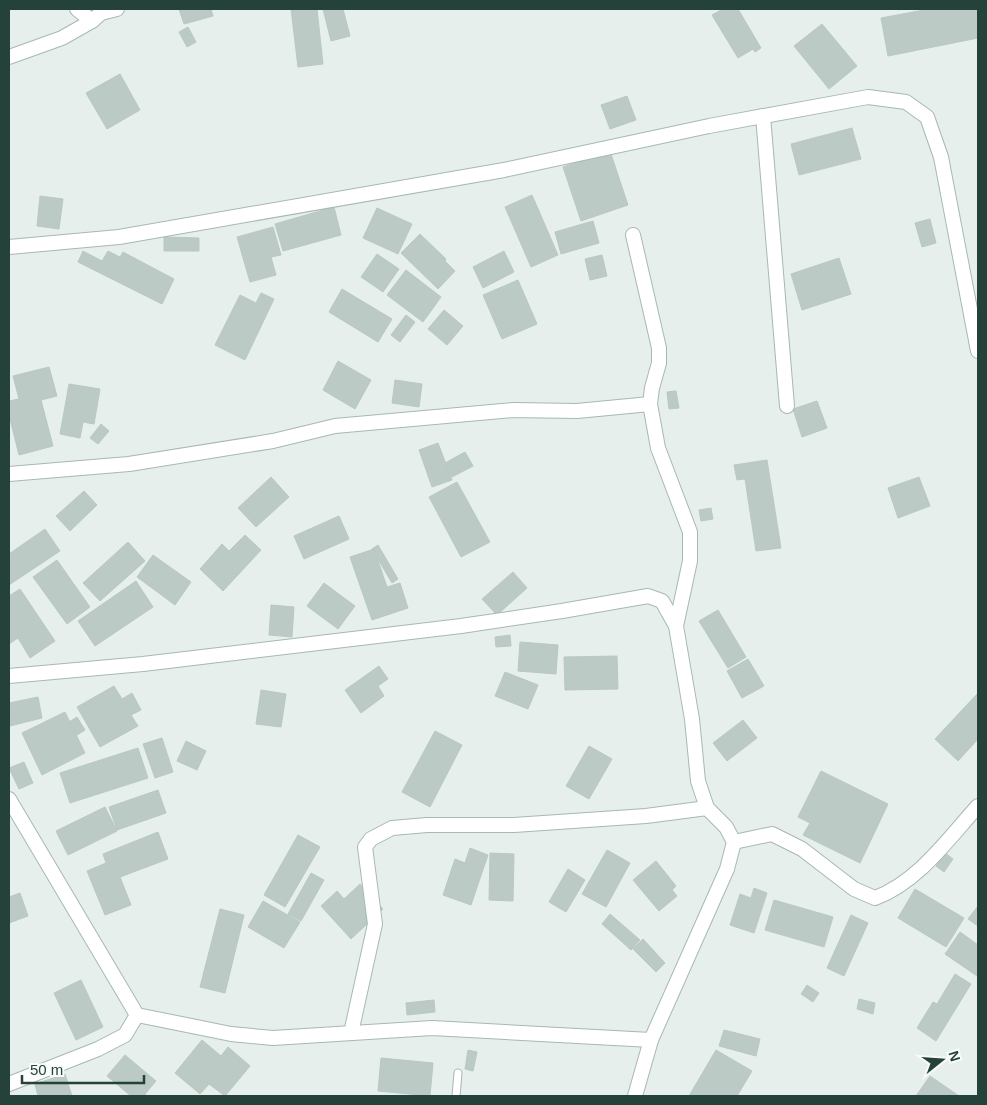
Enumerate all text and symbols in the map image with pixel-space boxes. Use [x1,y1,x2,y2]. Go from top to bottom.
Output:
north arrow [917,1035,967,1085]
text: N [945,1049,964,1063]
scale bar [22,1052,145,1084]
text: 50 m [30,1061,63,1078]

